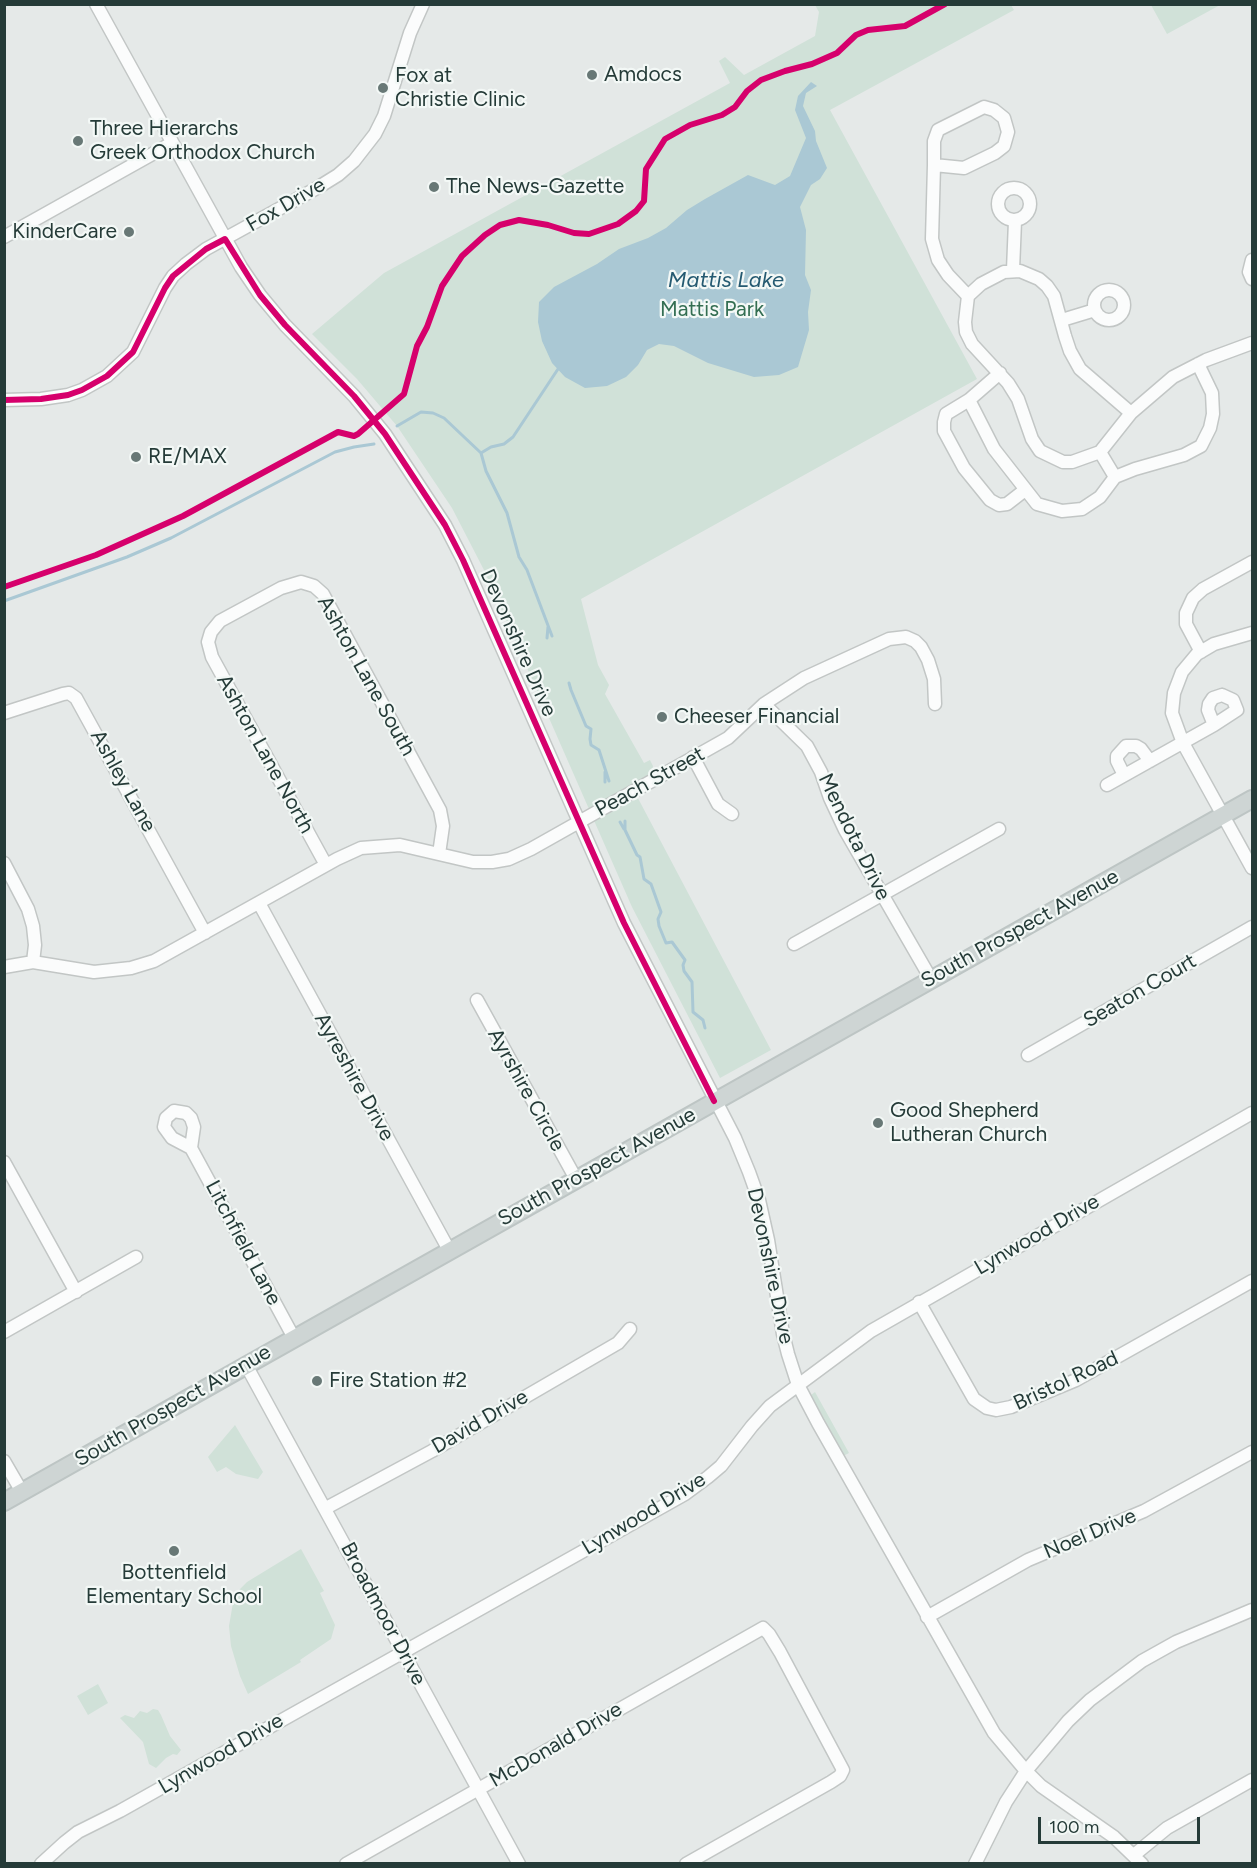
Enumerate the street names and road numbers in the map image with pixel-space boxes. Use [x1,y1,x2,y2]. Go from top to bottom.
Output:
street label: Fox Drive [242,172,330,238]
street label: Devonshire Drive [474,565,562,721]
street label: Ashton Lane South [312,592,420,760]
street label: Ashton Lane North [211,670,319,838]
street label: Ashley Lane [85,726,161,836]
street label: Peach Street [591,742,709,822]
street label: Mendota Drive [812,770,896,904]
street label: South Prospect Avenue [917,864,1123,994]
street label: Seaton Court [1079,949,1201,1033]
street label: Ayreshire Drive [308,1009,400,1145]
street label: Ayrshire Circle [482,1024,570,1156]
street label: South Prospect Avenue [494,1102,700,1232]
street label: Litchfield Lane [200,1176,286,1310]
street label: Devonshire Drive [741,1186,799,1346]
street label: Lynwood Drive [970,1189,1104,1281]
street label: South Prospect Avenue [71,1340,275,1472]
street label: Bristol Road [1010,1346,1122,1416]
street label: David Drive [427,1384,533,1460]
street label: Lynwood Drive [577,1467,711,1561]
street label: Noel Drive [1040,1503,1140,1565]
street label: Broadmoor Drive [335,1538,431,1690]
street label: McDonald Drive [485,1697,627,1793]
street label: Lynwood Drive [154,1708,288,1800]

